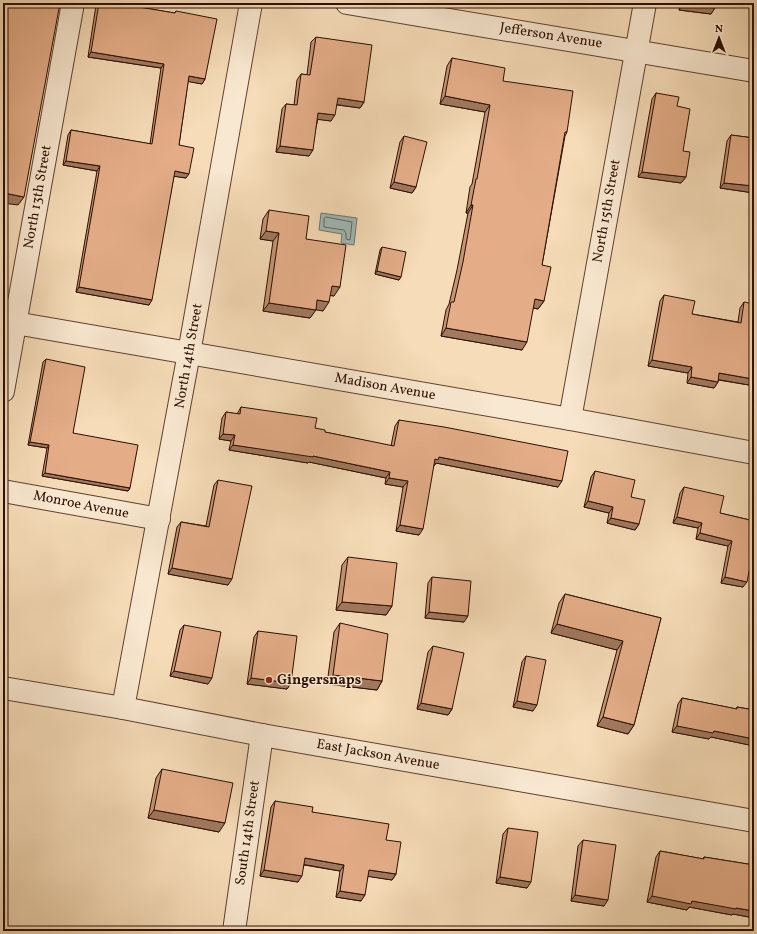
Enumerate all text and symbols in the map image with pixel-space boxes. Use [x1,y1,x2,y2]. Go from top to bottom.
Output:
north arrow [699,18,739,58]
street label: Jefferson Avenue [498,19,604,54]
text: N [715,22,723,37]
street label: North 13th Street [20,144,56,250]
street label: North 15th Street [589,158,625,264]
street label: North 14th Street [170,302,208,410]
street label: Madison Avenue [333,369,437,405]
street label: Monroe Avenue [32,486,131,524]
place label: Gingersnaps [277,671,361,690]
marker: Gingersnaps [264,675,274,685]
street label: East Jackson Avenue [315,735,441,775]
street label: South 14th Street [231,779,265,887]

